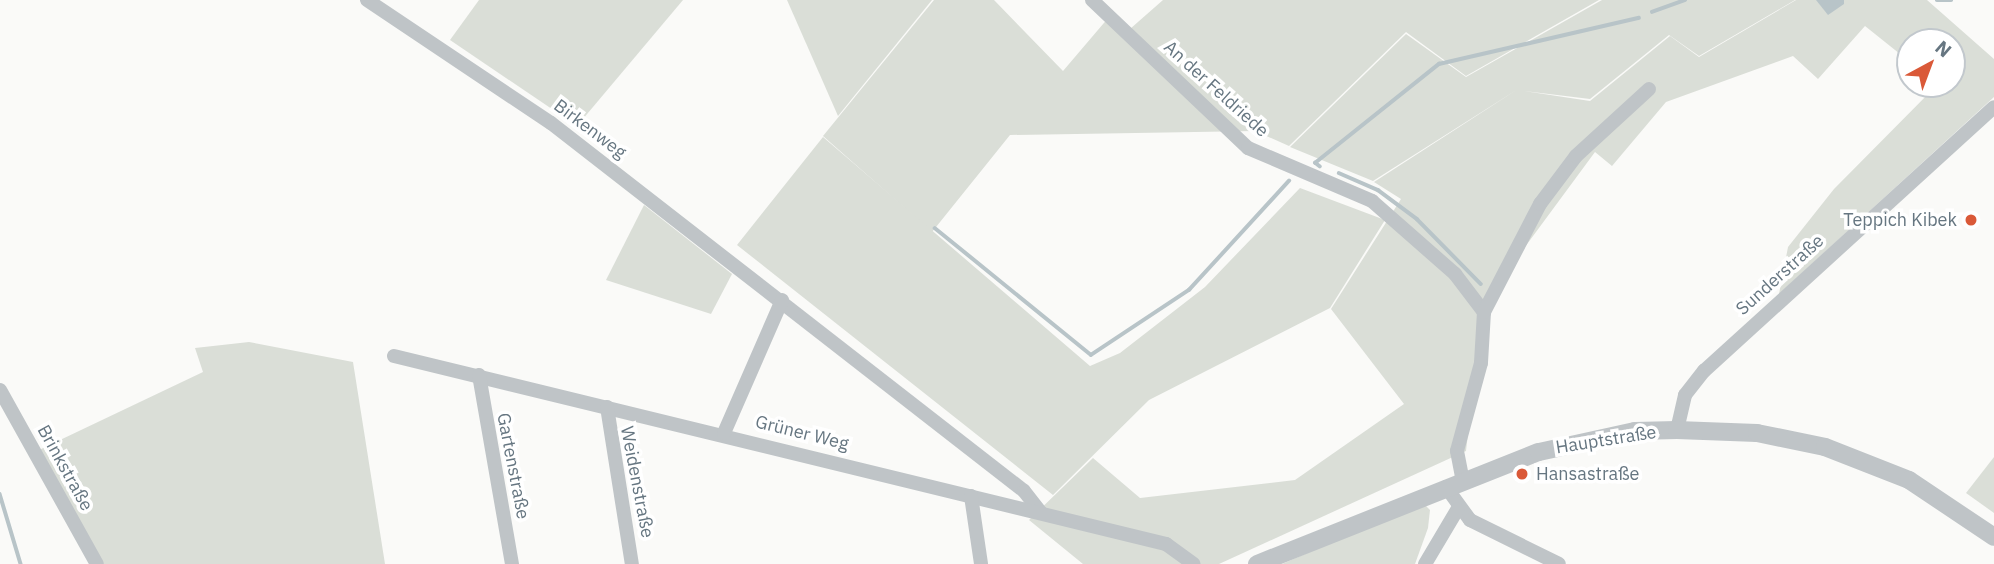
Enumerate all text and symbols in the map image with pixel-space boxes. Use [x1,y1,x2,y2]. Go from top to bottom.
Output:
north arrow [1896,28,1966,98]
text: N [1930,35,1957,62]
street label: An der Feldriede [1159,36,1273,142]
street label: Birkenweg [549,95,631,163]
place label: Teppich Kibek [1843,209,1957,231]
marker: Teppich Kibek [1963,212,1979,228]
street label: Sunderstraße [1732,230,1828,320]
street label: Gartenstraße [492,411,534,521]
street label: Grüner Weg [753,411,851,455]
street label: Brinkstraße [33,421,97,515]
street label: Hauptstraße [1554,421,1658,459]
street label: Weidenstraße [616,424,658,540]
place label: Hansastraße [1536,463,1639,485]
marker: Hansastraße [1514,466,1530,482]

